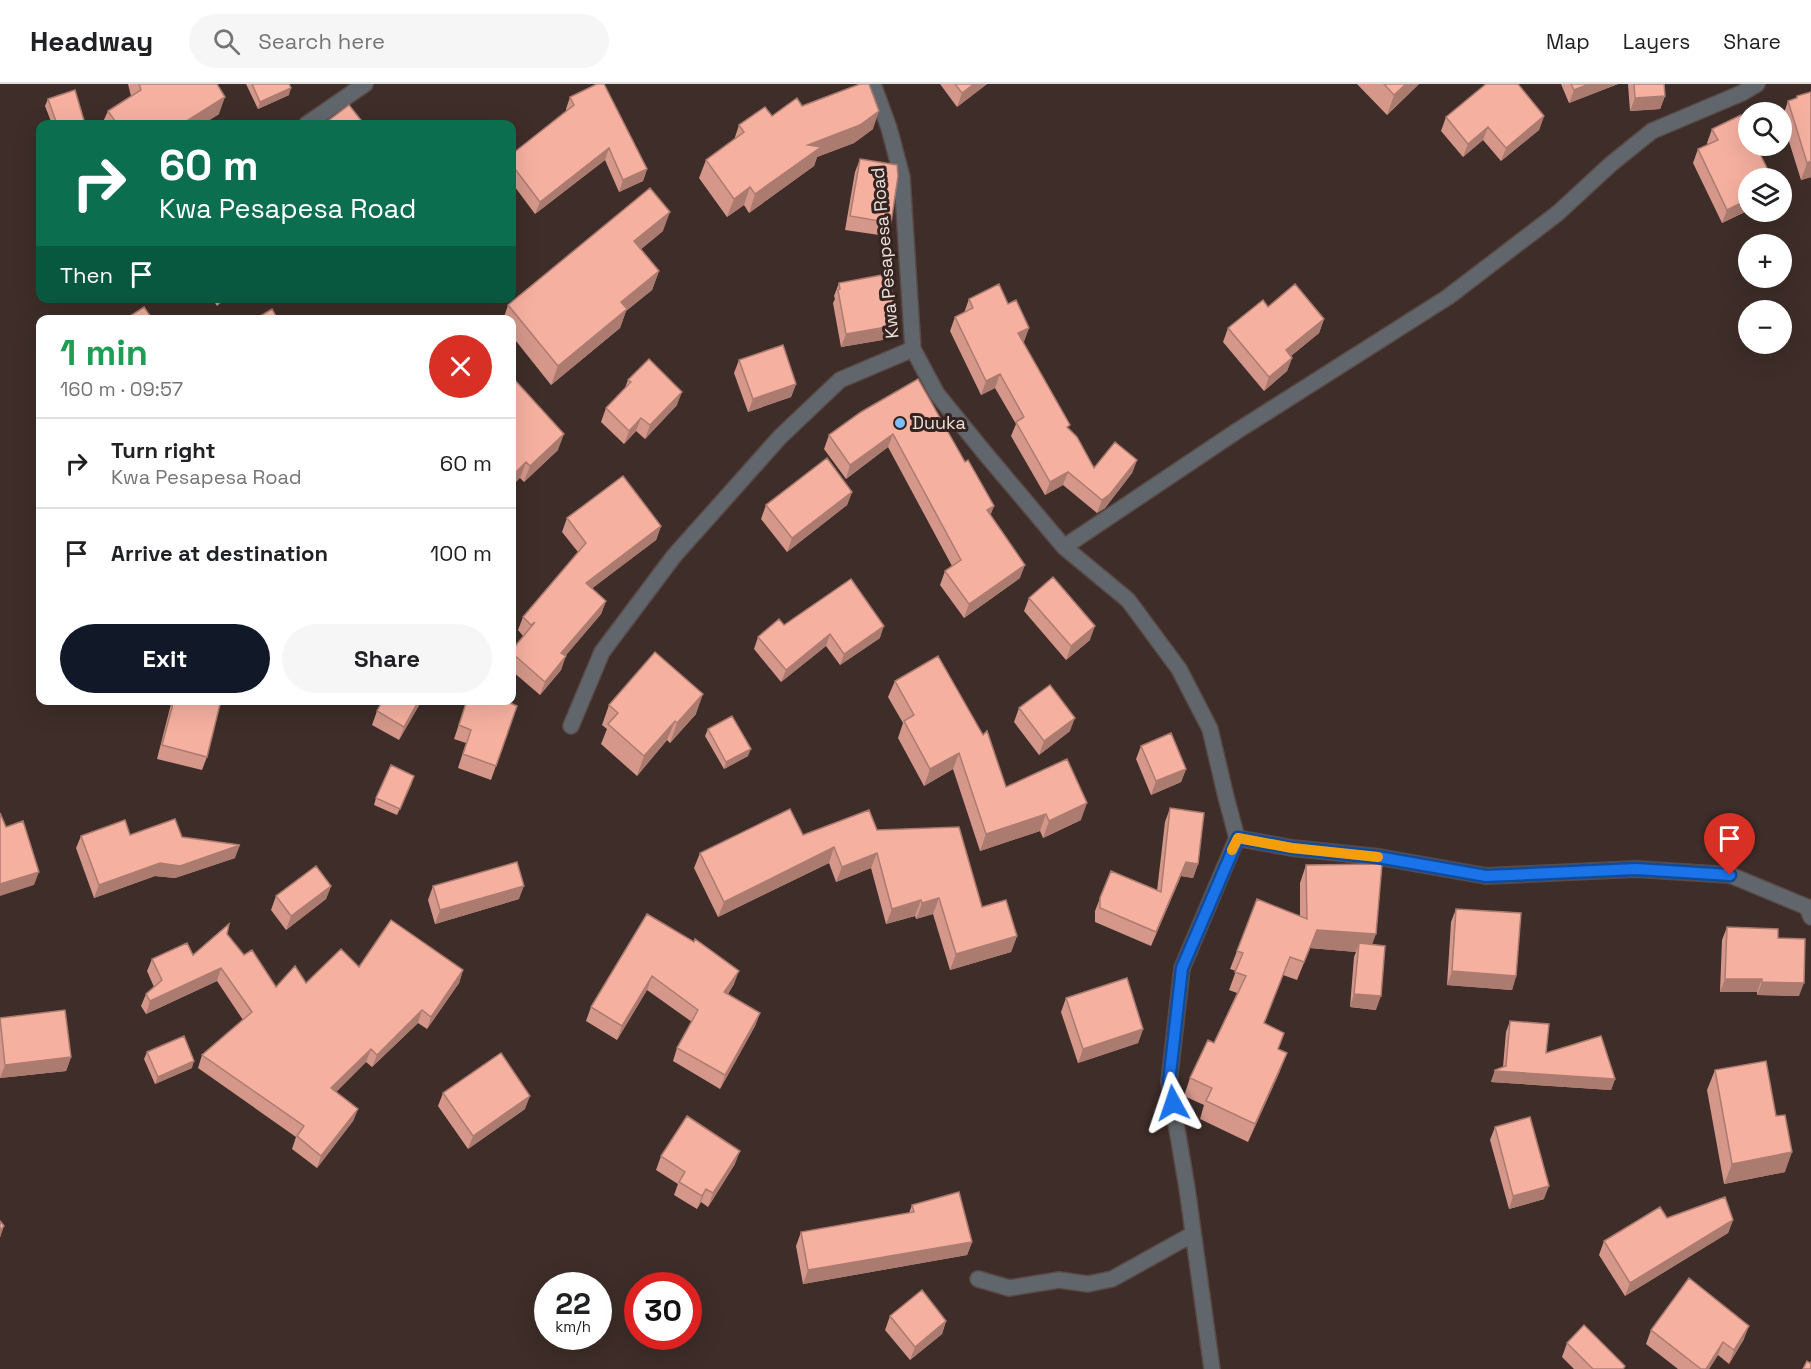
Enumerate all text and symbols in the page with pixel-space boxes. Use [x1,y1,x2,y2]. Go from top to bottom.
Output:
search box [189,14,609,68]
text: Headway [30,23,153,59]
icon: search [210,25,243,58]
text: Search here [258,27,385,55]
text: Map [1546,28,1590,55]
text: Layers [1623,28,1690,55]
text: Share [1723,28,1781,55]
map controls [1738,102,1792,354]
button: search [1738,102,1792,156]
text: 60 m [159,139,259,192]
icon: right [60,144,138,222]
street label: Kwa Pesapesa Road [866,167,903,340]
button: layers [1738,168,1792,222]
text: Kwa Pesapesa Road [159,191,416,226]
button: + [1738,234,1792,288]
icon: arrive [125,258,158,291]
text: Then [60,261,113,289]
button: − [1738,300,1792,354]
text: 1 min [60,330,148,376]
button: close [429,335,492,398]
text: 160 m · 09:57 [60,376,183,402]
place label: Duuka [912,411,966,434]
marker: Duuka [893,416,907,430]
text: Turn right [111,436,216,464]
icon: right [60,447,93,480]
text: 60 m [440,449,492,477]
text: Kwa Pesapesa Road [111,464,302,490]
icon: arrive [60,537,93,570]
text: Arrive at destination [111,539,328,567]
text: 100 m [430,539,492,567]
button: Exit [60,624,270,693]
button: Share [282,624,492,693]
pin [1704,813,1755,875]
icon: arrive [1713,822,1746,855]
position arrow [1141,1071,1205,1135]
speed limit sign: 30 [624,1272,702,1350]
text: 22 [555,1284,591,1323]
text: km/h [555,1317,591,1336]

